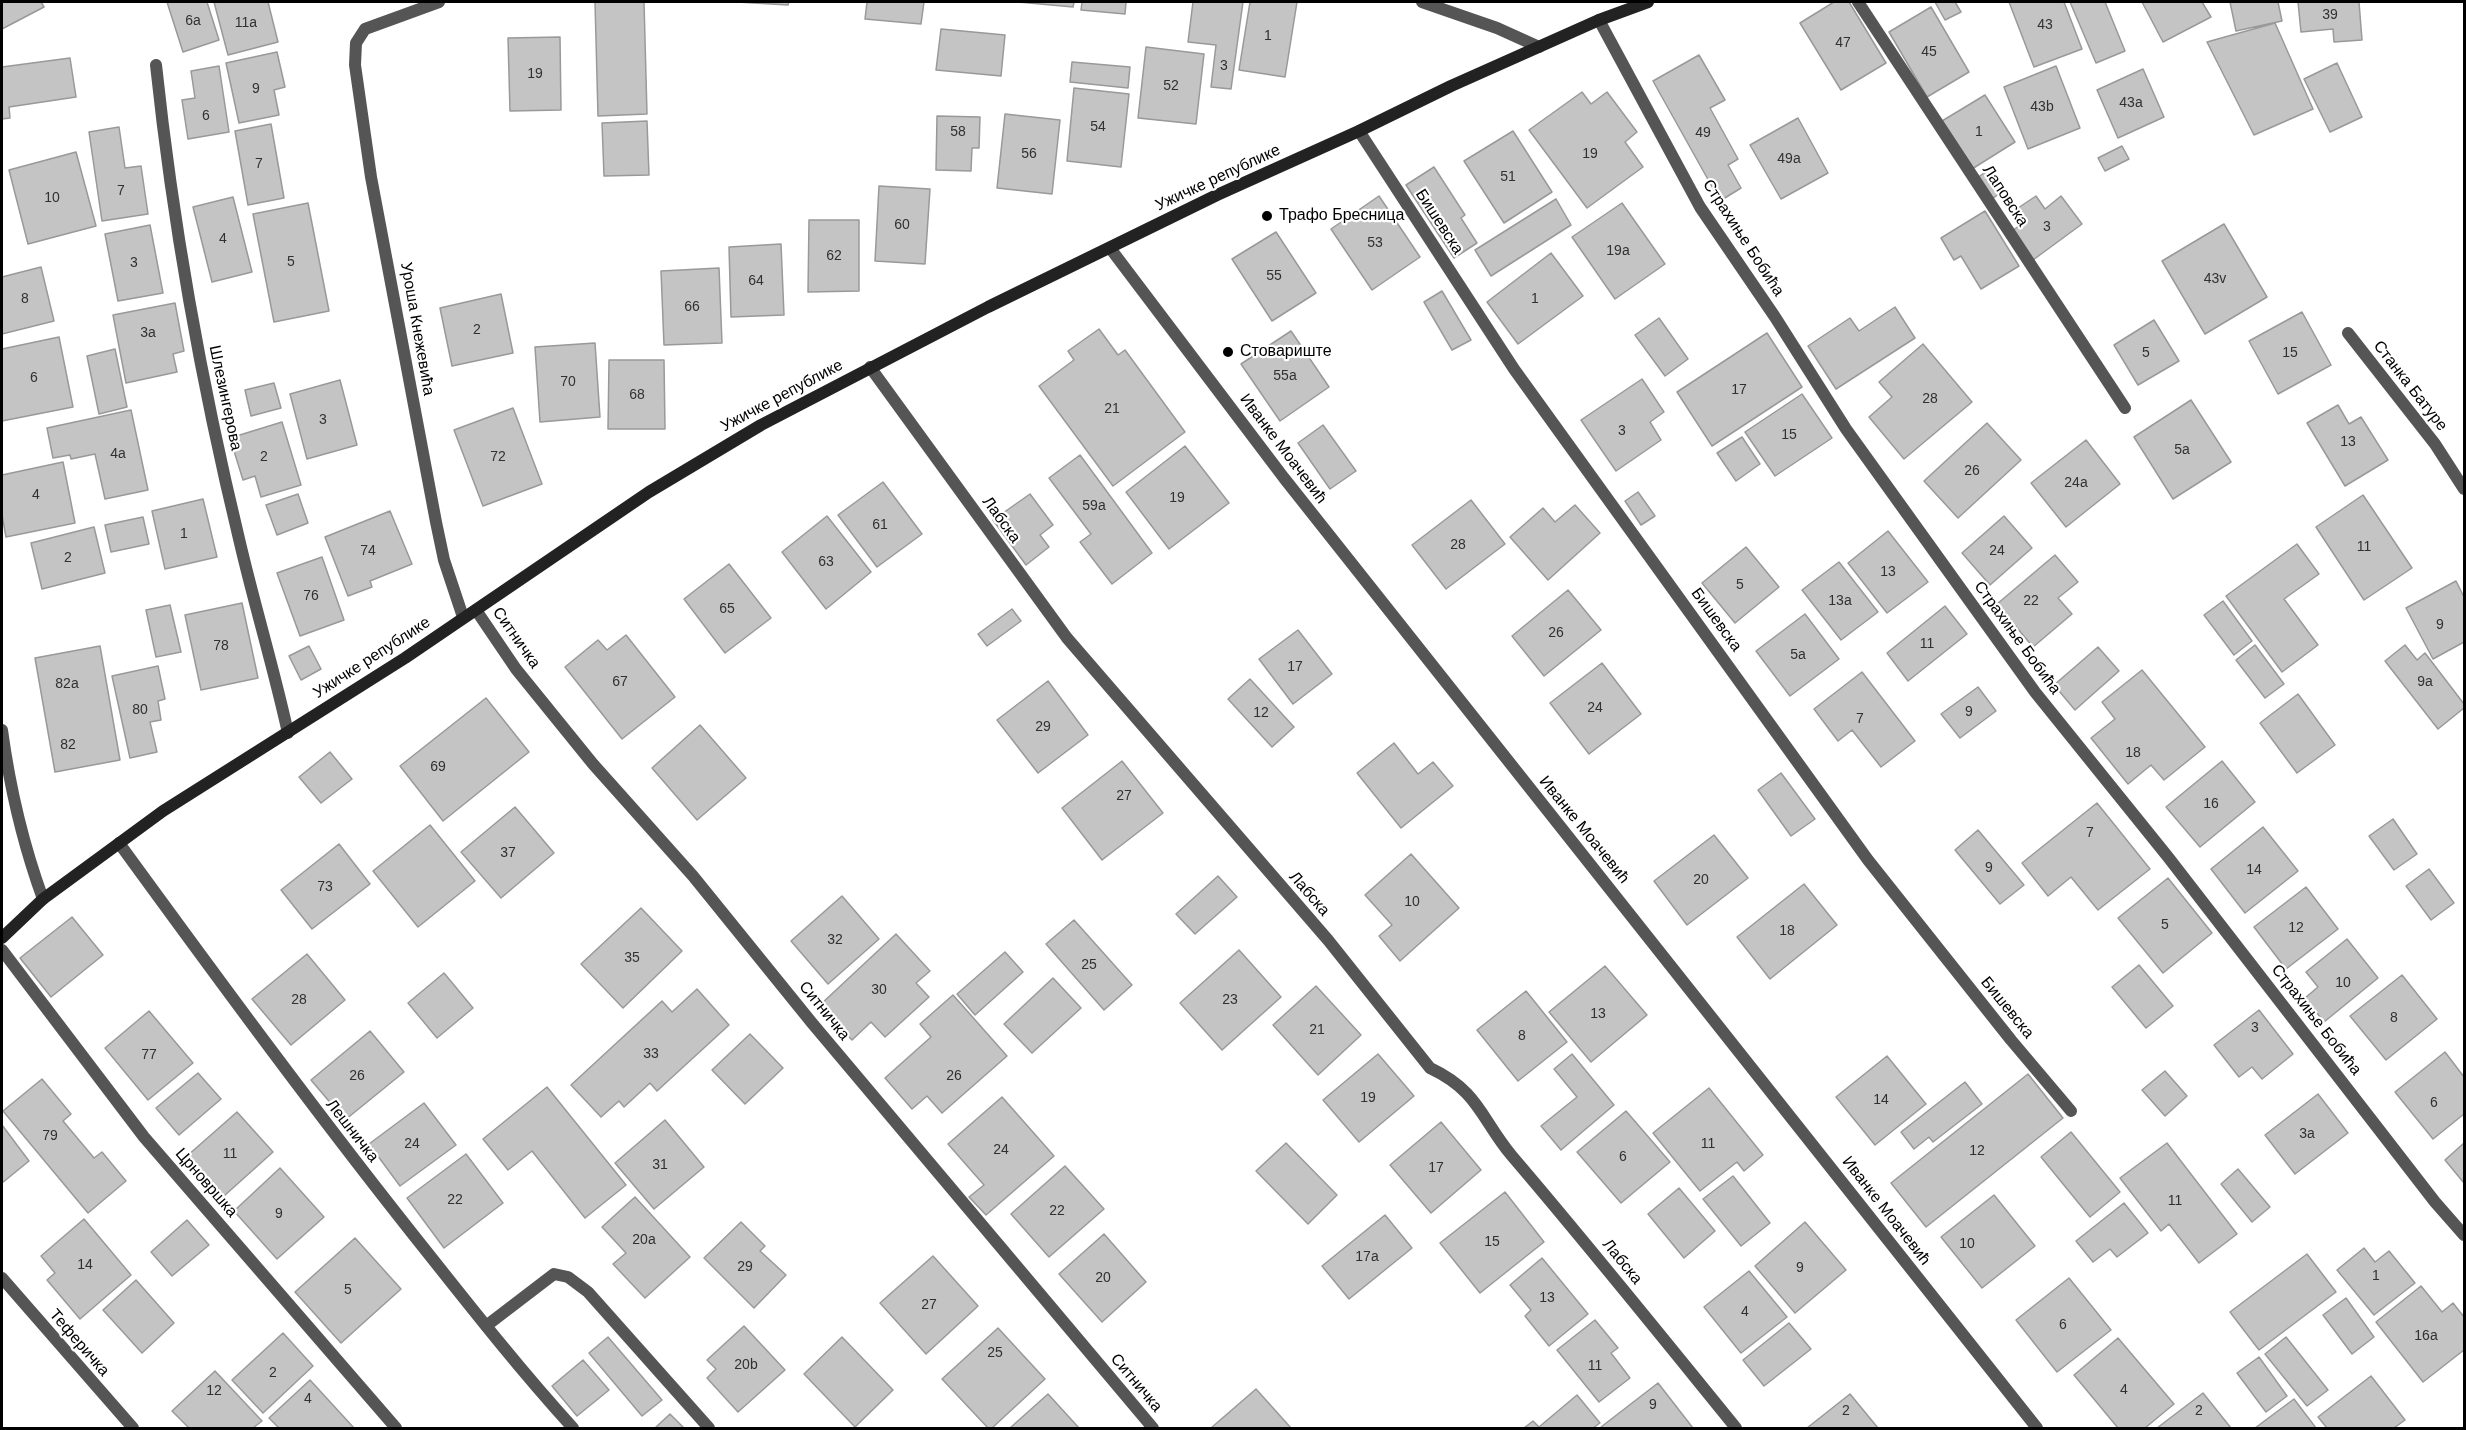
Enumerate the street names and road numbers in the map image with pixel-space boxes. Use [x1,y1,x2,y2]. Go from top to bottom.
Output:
street label: Ужичке републике [1153,141,1283,215]
street label: Лаповска [1978,162,2032,230]
street label: Страхиње Бобића [1698,176,1788,300]
street label: Бишевска [1411,186,1467,258]
street label: Уроша Кнежевића [396,261,438,397]
street label: Станка Батуре [2369,337,2451,435]
street label: Шлезингерова [204,344,246,452]
street label: Ужичке републике [718,356,846,436]
street label: Иванке Моачевић [1235,390,1331,508]
street label: Лабска [978,493,1024,547]
street label: Страхиње Бобића [1969,578,2065,698]
street label: Бишевска [1687,585,1745,655]
street label: Ситничка [488,604,544,672]
street label: Ужичке републике [310,613,434,703]
street label: Иванке Моачевић [1535,772,1633,888]
street label: Лабска [1284,868,1334,920]
street label: Страхиње Бобића [2267,961,2365,1079]
street label: Бишевска [1976,973,2038,1043]
street label: Ситничка [794,978,854,1044]
street label: Лешничка [321,1096,383,1166]
street label: Црновршка [171,1145,241,1221]
street label: Иванке Моачевић [1838,1153,1934,1269]
street label: Лабска [1598,1236,1646,1288]
street label: Теферичка [45,1306,113,1380]
street label: Ситничка [1106,1350,1166,1416]

